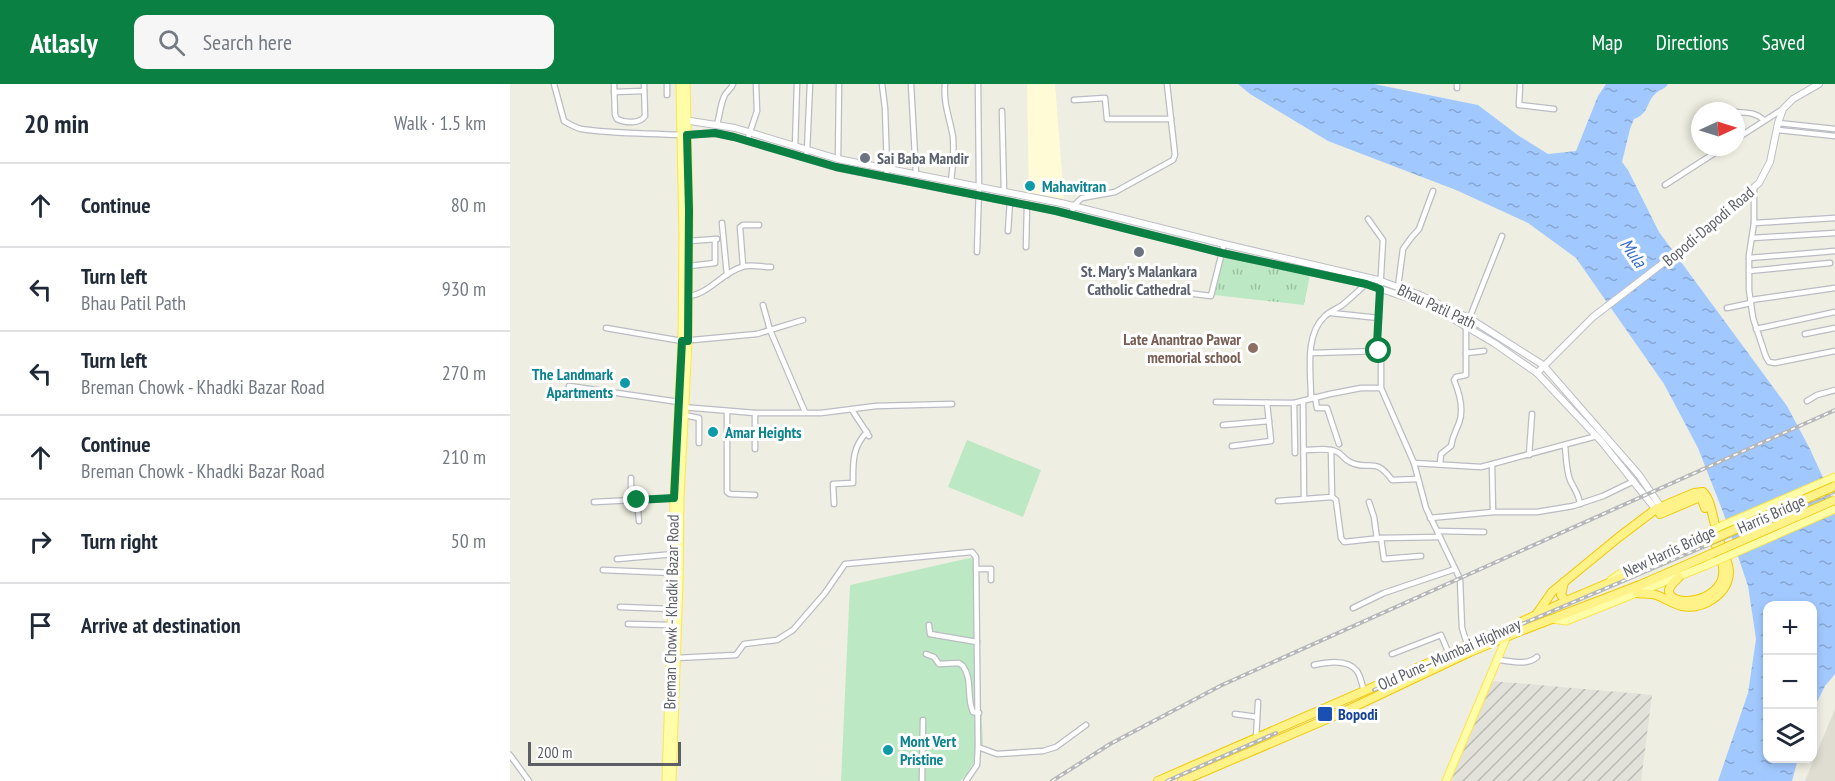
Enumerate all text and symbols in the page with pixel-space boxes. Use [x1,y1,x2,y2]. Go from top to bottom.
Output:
search box [134,15,554,69]
text: Atlasly [30,24,98,61]
icon: search [155,26,188,59]
text: Search here [203,28,292,56]
text: Map [1592,29,1623,56]
text: Directions [1656,29,1729,56]
text: Saved [1762,29,1805,56]
north arrow [1691,102,1745,156]
text: 20 min [24,107,89,140]
text: Walk · 1.5 km [394,110,486,136]
place label: Sai Baba Mandir [877,148,969,168]
marker: Sai Baba Mandir [858,151,872,165]
place label: Mahavitran [1042,176,1106,196]
marker: Mahavitran [1023,179,1037,193]
street label: Bopodi-Dapodi Road [1658,182,1758,270]
icon: ahead [24,189,57,222]
text: Continue [81,191,151,219]
text: 80 m [451,192,486,218]
water label: Mula [1615,234,1652,273]
marker: St. Mary's Malankara Catholic Cathedral [1132,245,1146,259]
place label: St. Mary's Malankara Catholic Cathedral [1081,261,1198,299]
text: Turn left [81,262,147,290]
icon: left [24,273,57,306]
text: 930 m [442,276,486,302]
street label: Bhau Patil Path [1395,279,1479,333]
text: Bhau Patil Path [81,290,186,316]
place label: Late Anantrao Pawar memorial school [1123,329,1241,367]
route start [1365,337,1391,363]
marker: Late Anantrao Pawar memorial school [1246,341,1260,355]
text: Turn left [81,346,147,374]
icon: left [24,357,57,390]
text: 270 m [442,360,486,386]
place label: The Landmark Apartments [532,364,613,402]
text: Breman Chowk - Khadki Bazar Road [81,374,325,400]
marker: The Landmark Apartments [618,376,632,390]
place label: Amar Heights [724,422,802,442]
marker: Amar Heights [706,425,720,439]
text: Continue [81,430,151,458]
icon: ahead [24,441,57,474]
text: 210 m [442,444,486,470]
text: Breman Chowk - Khadki Bazar Road [81,458,325,484]
route end [623,486,649,512]
street label: Harris Bridge [1734,490,1808,538]
street label: Breman Chowk - Khadki Bazar Road [659,514,683,710]
street label: New Harris Bridge [1620,521,1718,581]
icon: right [24,525,57,558]
text: Turn right [81,527,158,555]
text: 50 m [451,528,486,554]
map controls [1763,601,1817,763]
button: + [1763,601,1817,655]
icon: arrive [24,609,57,642]
text: Arrive at destination [81,611,241,639]
street label: Old Pune–Mumbai Highway [1374,613,1524,695]
button: − [1763,655,1817,709]
place label: Bopodi [1338,704,1378,724]
marker: Bopodi [1316,705,1334,723]
button: layers [1763,709,1817,763]
place label: Mont Vert Pristine [900,731,956,769]
scale bar [528,739,681,766]
text: 200 m [537,742,572,762]
marker: Mont Vert Pristine [881,743,895,757]

